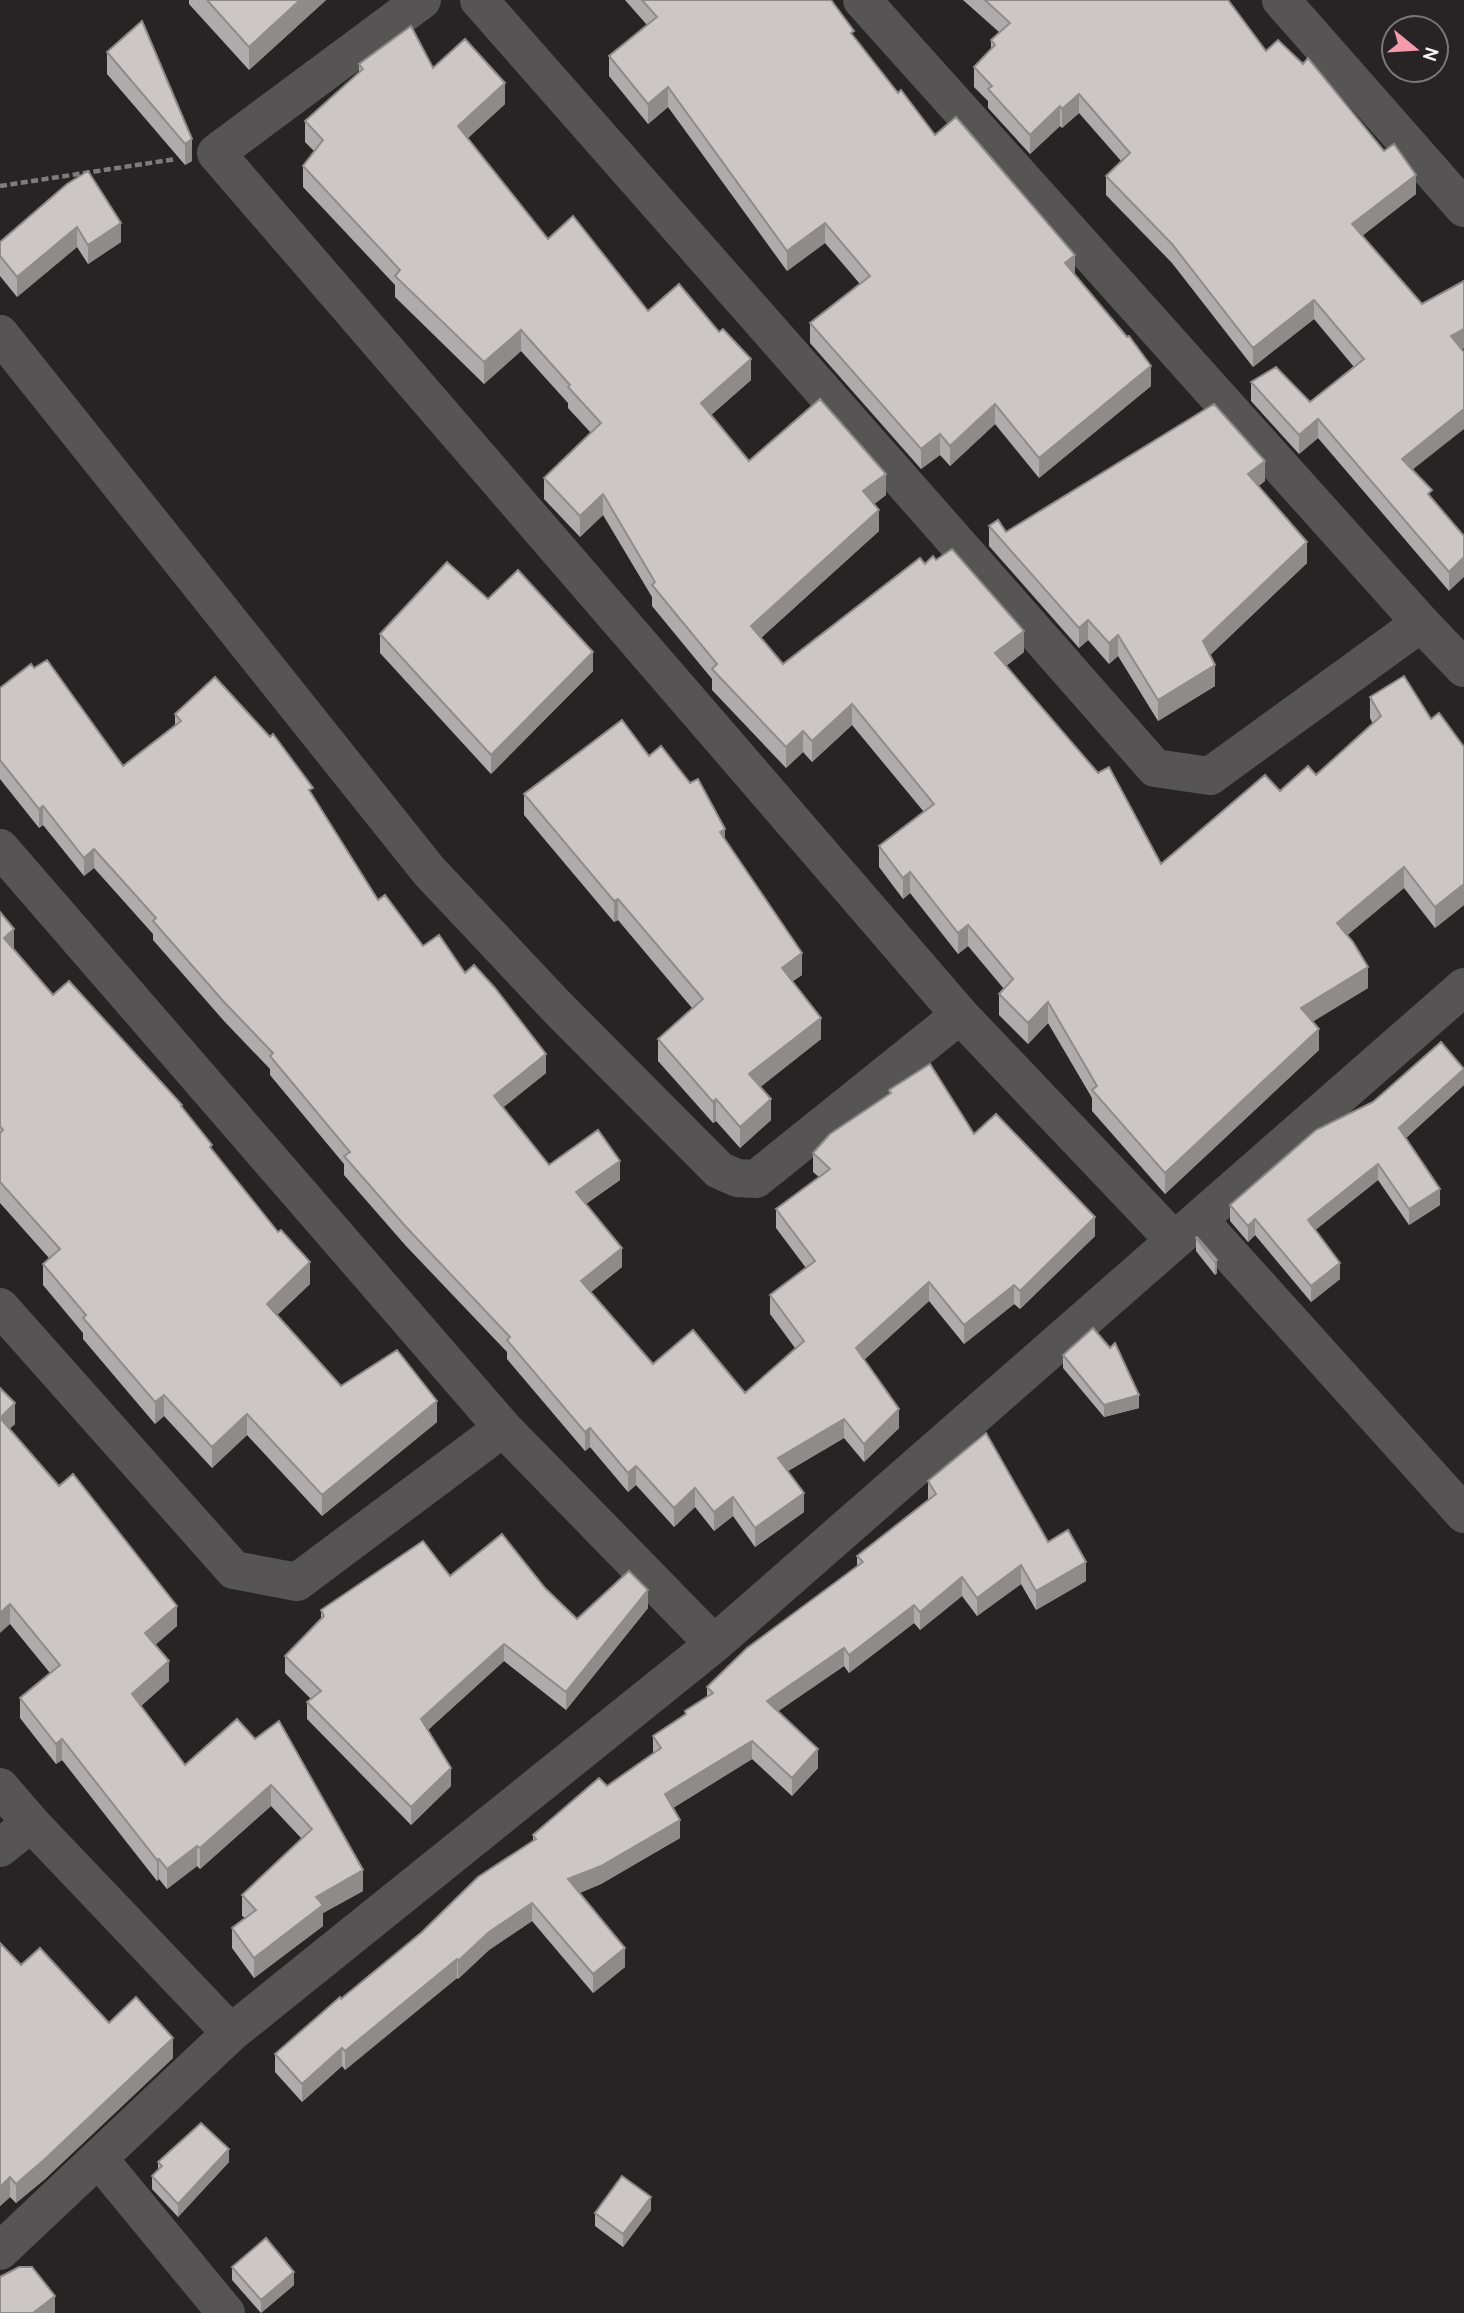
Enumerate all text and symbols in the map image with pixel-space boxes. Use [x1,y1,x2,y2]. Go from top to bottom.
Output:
north arrow [1380,14,1450,84]
text: N [1418,44,1444,64]

